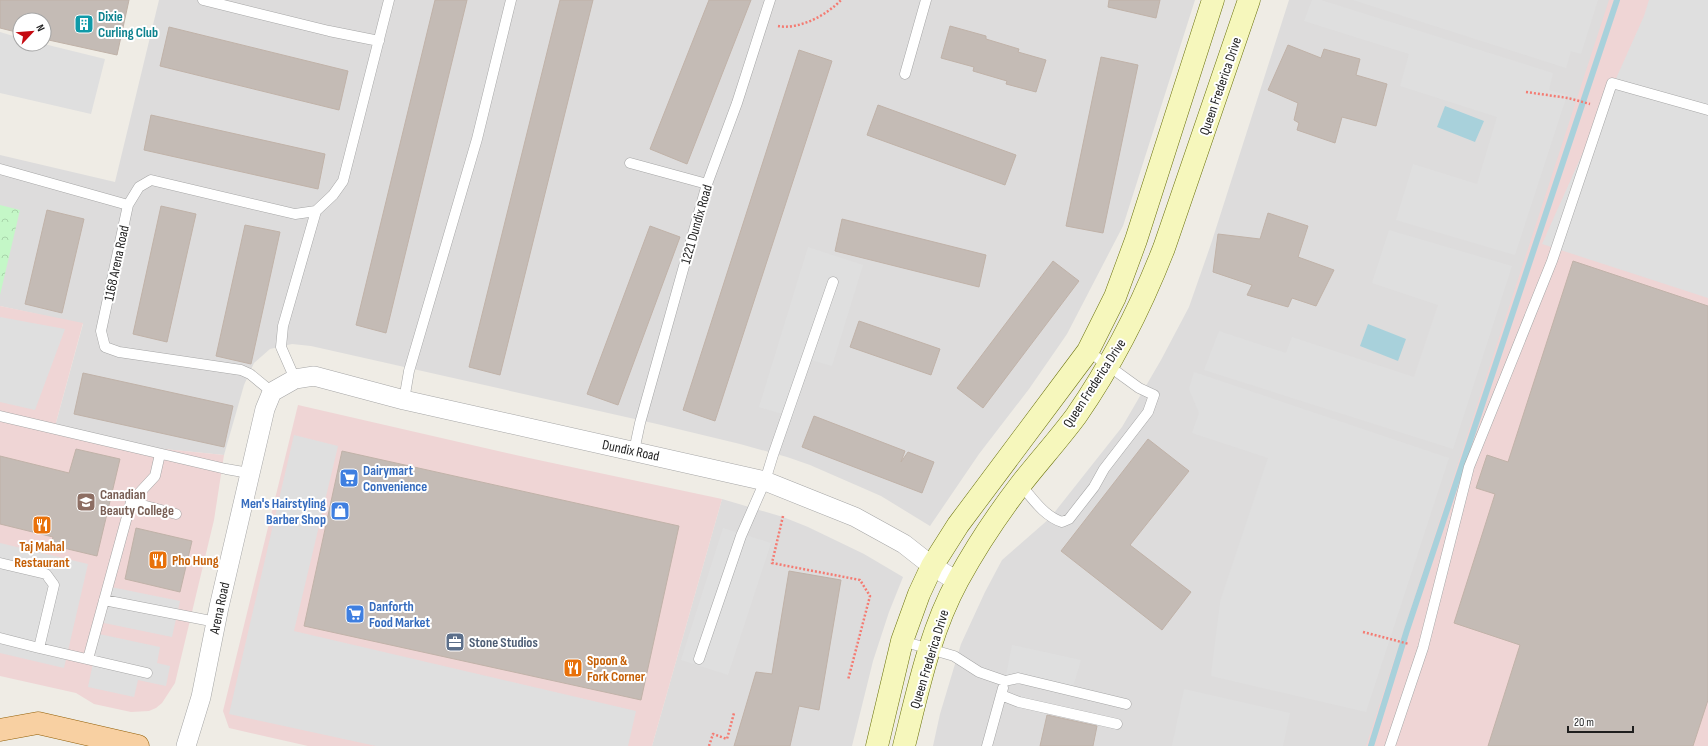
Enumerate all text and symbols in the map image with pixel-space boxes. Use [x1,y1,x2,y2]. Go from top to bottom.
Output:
place label: Dixie Curling Club [98,8,158,41]
north arrow [12,12,52,52]
building icon: Dixie Curling Club [73,13,95,35]
text: N [33,22,48,33]
street label: Queen Frederica Drive [1196,35,1245,137]
street label: 1221 Dundix Road [677,182,716,266]
street label: 1168 Arena Road [100,224,133,302]
street label: Queen Frederica Drive [1059,336,1129,431]
street label: Dundix Road [601,436,661,465]
place label: Dairymart Convenience [363,462,427,495]
supermarket icon: Dairymart Convenience [338,467,360,489]
place label: Canadian Beauty College [100,486,174,519]
school or university icon: Canadian Beauty College [75,491,97,513]
place label: Men's Hairstyling Barber Shop [241,495,326,528]
shop icon: Men's Hairstyling Barber Shop [329,500,351,522]
restaurant icon: Taj Mahal Restaurant [31,514,53,536]
place label: Taj Mahal Restaurant [14,538,70,571]
restaurant icon: Pho Hung [147,549,169,571]
place label: Pho Hung [172,552,219,569]
street label: Arena Road [205,580,233,637]
place label: Danforth Food Market [369,598,431,631]
supermarket icon: Danforth Food Market [344,603,366,625]
street label: Queen Frederica Drive [906,608,953,711]
office icon: Stone Studios [444,631,466,653]
place label: Stone Studios [469,634,538,651]
place label: Spoon & Fork Corner [587,652,646,685]
restaurant icon: Spoon & Fork Corner [562,657,584,679]
scale bar [1568,708,1633,734]
text: 20 m [1574,715,1594,730]

